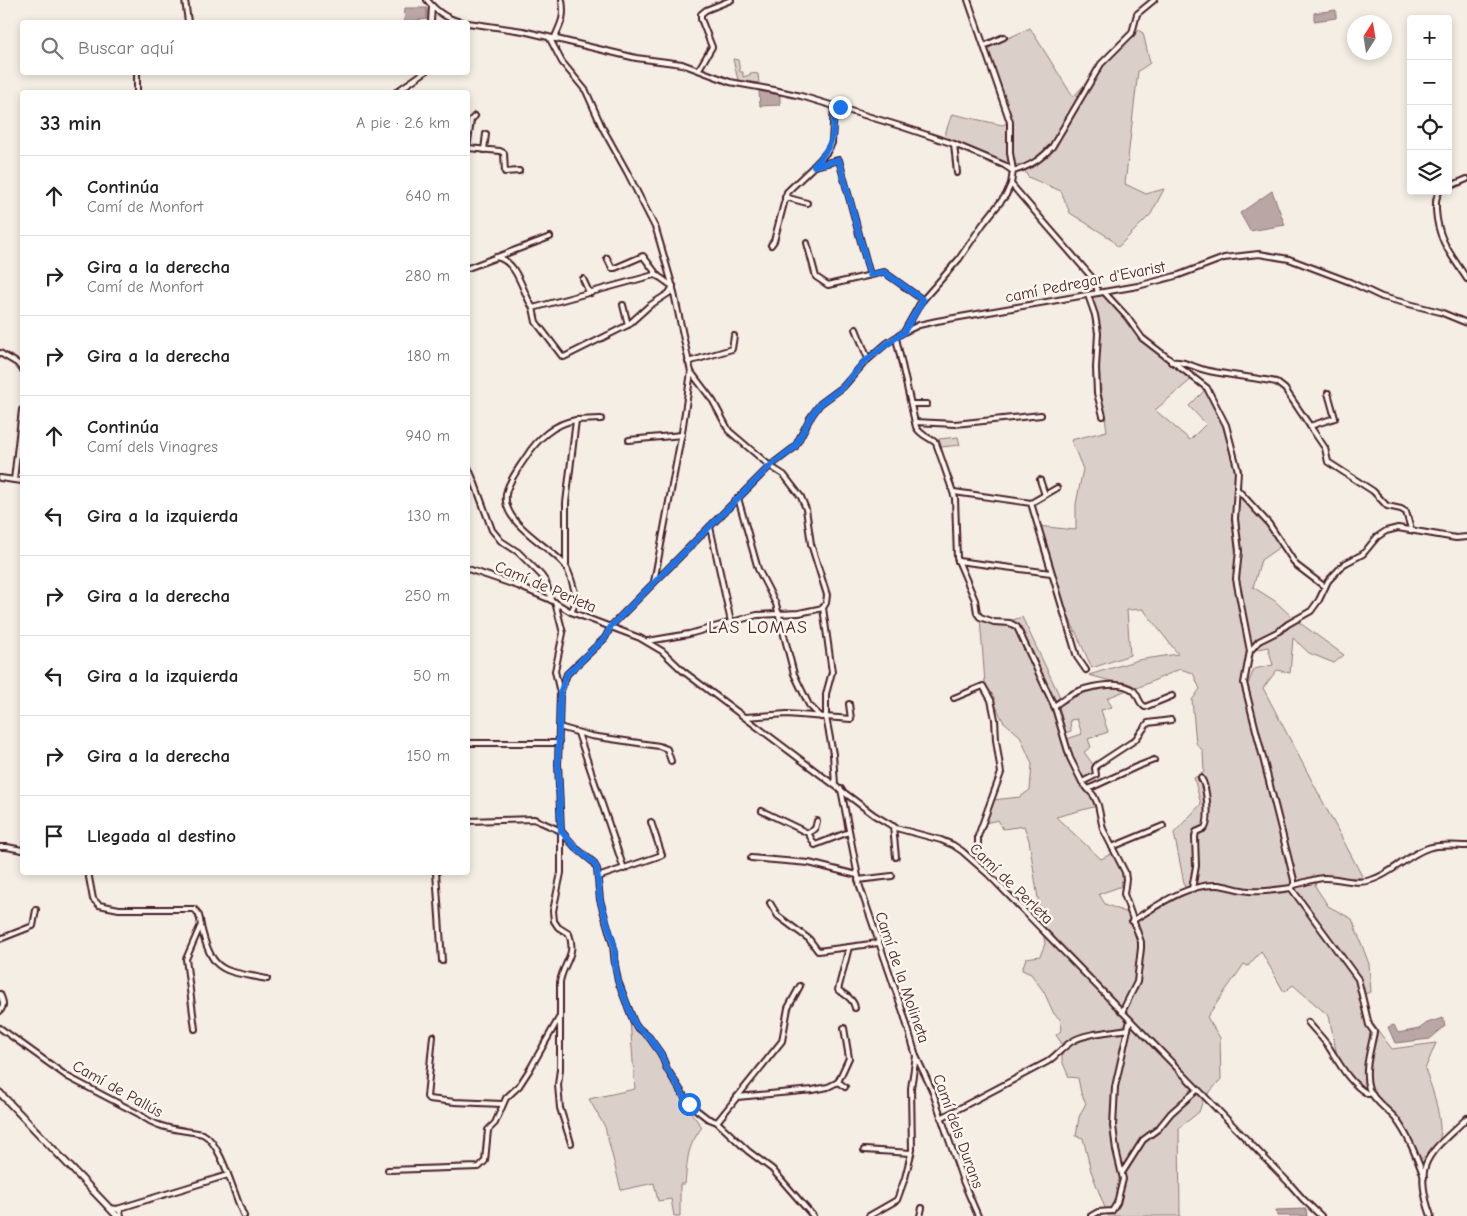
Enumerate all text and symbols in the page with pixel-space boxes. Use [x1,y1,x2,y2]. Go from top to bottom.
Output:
north arrow [1347,15,1392,60]
map controls [1407,15,1452,195]
button: + [1407,15,1452,60]
search box [20,20,470,75]
icon: search [38,34,66,62]
text: Buscar aquí [78,37,174,59]
button: − [1407,60,1452,105]
route end [829,96,852,119]
button: locate [1407,105,1452,150]
text: 33 min [40,111,101,135]
text: A pie · 2.6 km [356,114,450,132]
button: layers [1407,150,1452,195]
text: Continúa [87,176,159,198]
icon: ahead [40,182,68,210]
text: 640 m [405,187,450,205]
text: Camí de Monfort [87,198,203,216]
text: Gira a la derecha [87,256,230,278]
street label: camí Pedregar d'Evarist [1004,258,1167,306]
icon: right [40,262,68,290]
text: 280 m [405,267,450,285]
text: Camí de Monfort [87,278,203,296]
icon: right [40,342,68,370]
text: Gira a la derecha [87,345,230,367]
text: 180 m [407,347,450,365]
text: Continúa [87,416,159,438]
icon: ahead [40,422,68,450]
text: 940 m [405,427,450,445]
text: Camí dels Vinagres [87,438,218,456]
icon: left [40,502,68,530]
text: Gira a la izquierda [87,505,238,527]
text: 130 m [407,507,450,525]
street label: Camí de Perleta [492,557,599,616]
icon: right [40,582,68,610]
text: Gira a la derecha [87,585,230,607]
text: 250 m [405,587,450,605]
district label: LAS LOMAS [708,617,808,638]
icon: left [40,662,68,690]
text: Gira a la izquierda [87,665,238,687]
text: 50 m [413,667,450,685]
icon: right [40,742,68,770]
text: Gira a la derecha [87,745,230,767]
text: 150 m [407,747,450,765]
icon: arrive [40,822,68,850]
text: Llegada al destino [87,825,236,847]
street label: Camí de Perleta [966,839,1057,928]
street label: Camí de la Molineta [871,909,933,1045]
street label: Camí de Pallús [69,1057,166,1121]
street label: Camí dels Durans [929,1072,987,1191]
route start [678,1093,701,1116]

